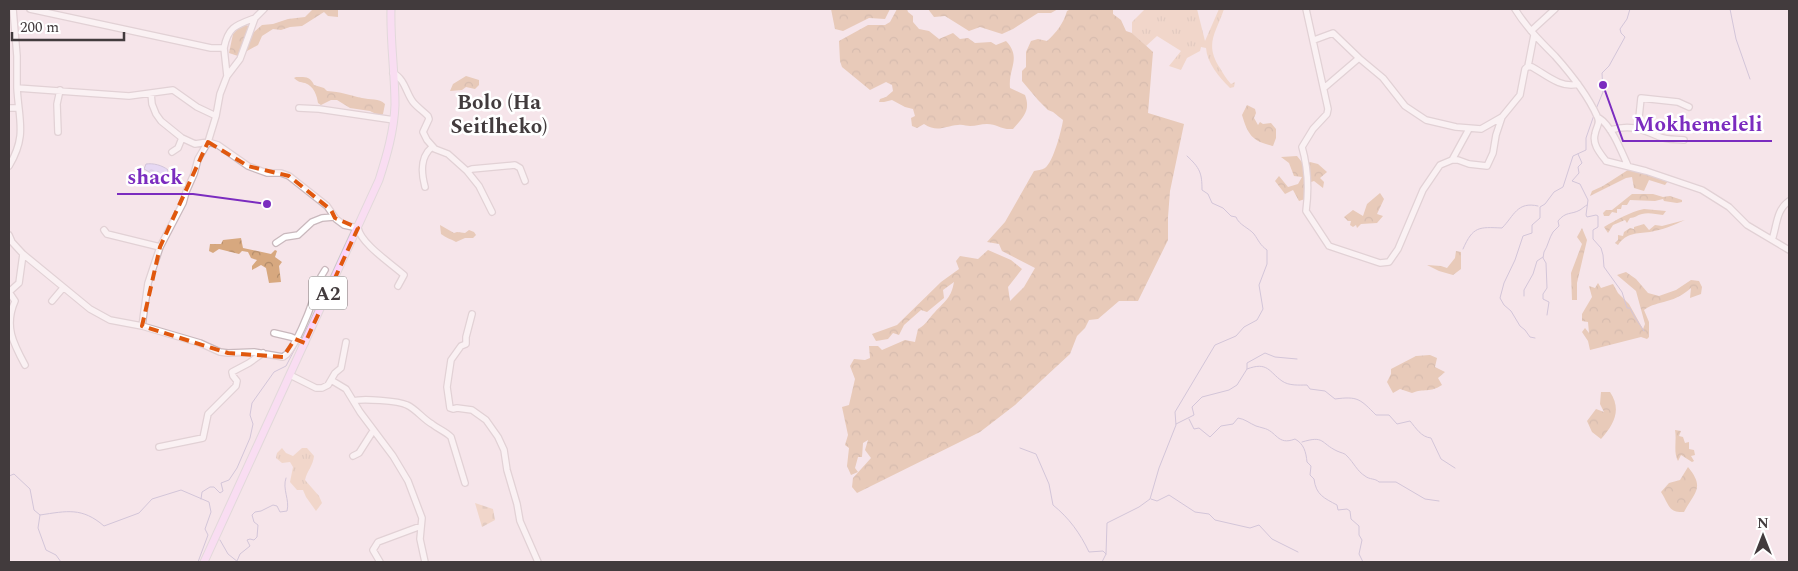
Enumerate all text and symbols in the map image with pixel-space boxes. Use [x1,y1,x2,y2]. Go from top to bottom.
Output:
scale bar [12,10,125,42]
text: 200 m [20,16,59,39]
district label: Bolo (Ha Seitlheko) [450,87,548,143]
callout: Mokhemeleli [1623,105,1772,141]
text: Mokhemeleli [1634,109,1762,141]
callout: shack [117,158,193,194]
text: shack [127,162,183,194]
road number: A2 [309,276,347,310]
north arrow [1738,511,1788,561]
text: N [1757,513,1769,534]

